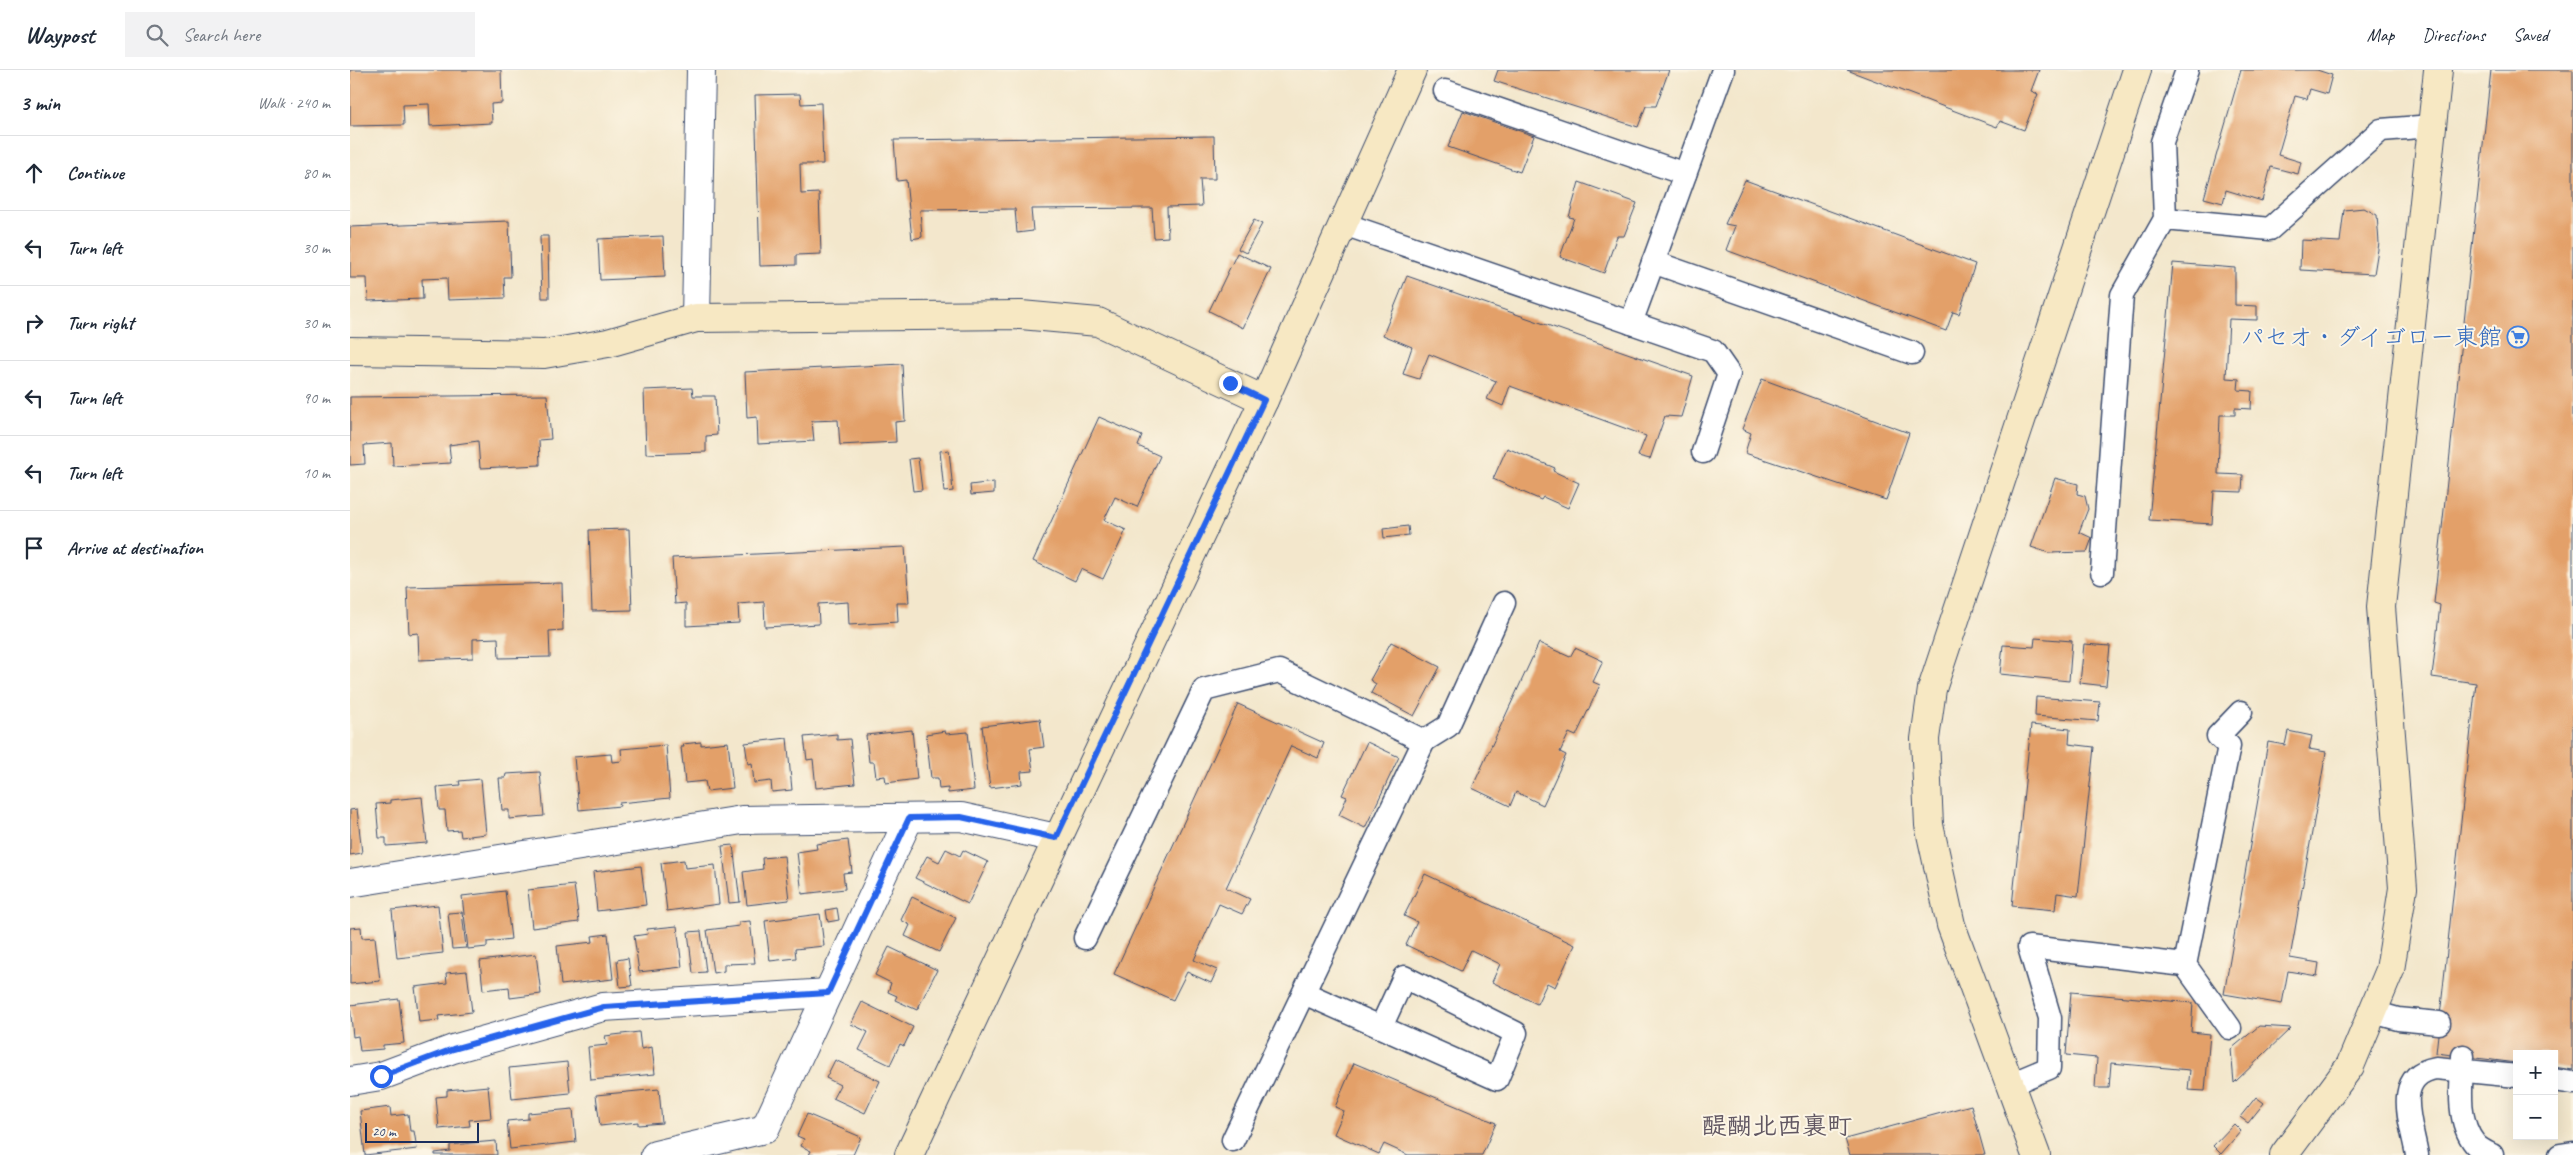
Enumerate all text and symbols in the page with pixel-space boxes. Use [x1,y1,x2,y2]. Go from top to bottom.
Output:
search box [125,12,475,57]
text: Waypost [25,20,95,50]
icon: search [143,21,171,49]
text: Search here [183,23,260,47]
text: Map [2367,24,2394,46]
text: Directions [2422,24,2485,46]
text: Saved [2513,24,2548,46]
text: 3 min [20,90,60,116]
text: Walk · 240 m [258,93,330,113]
icon: ahead [20,159,48,187]
text: Continue [67,161,124,185]
text: 80 m [303,163,330,183]
icon: left [20,234,48,262]
text: Turn left [67,236,122,260]
text: 30 m [303,238,330,258]
icon: right [20,309,48,337]
text: Turn right [67,311,134,335]
text: 30 m [303,313,330,333]
place label: パセオ・ダイゴロー東館 [2240,322,2502,352]
supermarket icon: パセオ・ダイゴロー東館 [2506,325,2530,349]
route end [1219,372,1242,395]
icon: left [20,384,48,412]
text: Turn left [67,386,122,410]
text: 90 m [303,388,330,408]
icon: left [20,459,48,487]
text: Turn left [67,461,122,485]
text: 10 m [303,463,330,483]
icon: arrive [20,534,48,562]
text: Arrive at destination [67,536,203,560]
map controls [2513,1050,2558,1140]
button: + [2513,1050,2558,1095]
route start [370,1065,393,1088]
button: − [2513,1095,2558,1140]
district label: 醍醐北西裏町 [1702,1110,1852,1142]
scale bar [365,1120,479,1143]
text: 20 m [372,1123,396,1140]

